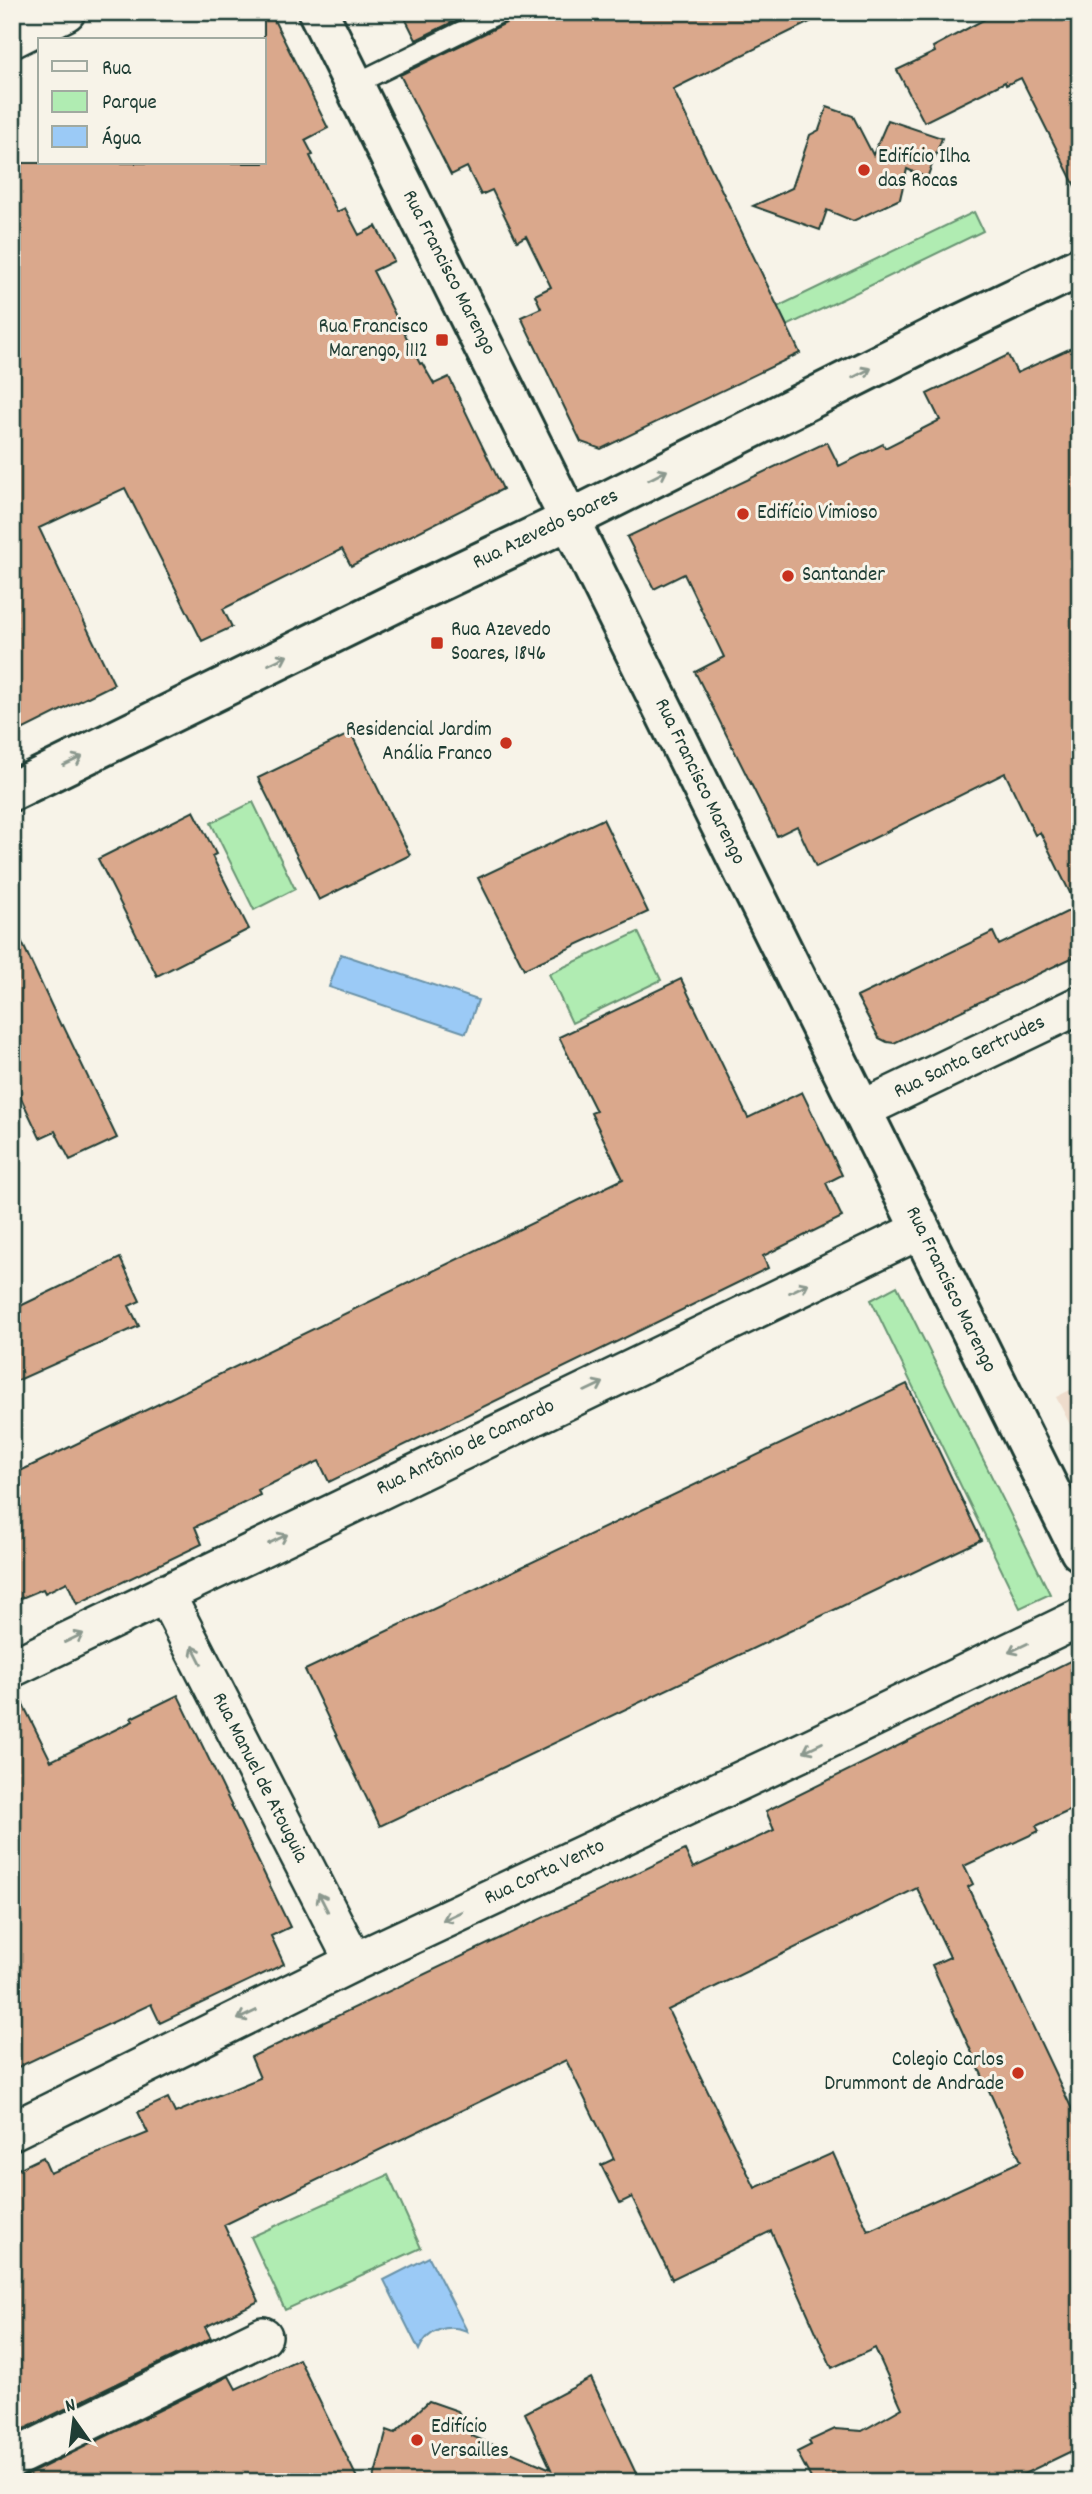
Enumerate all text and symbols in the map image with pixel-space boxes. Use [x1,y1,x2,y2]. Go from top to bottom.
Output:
legend [38,38,266,164]
text: Rua [102,55,132,85]
text: Parque [102,89,157,119]
text: Água [102,125,142,155]
place label: Edifício Ilha das Rocas [878,143,971,197]
marker: Edifício Ilha das Rocas [856,162,872,178]
street label: Rua Francisco Marengo [393,185,503,361]
place label: Rua Francisco Marengo, 1112 [318,313,428,367]
marker: Rua Francisco Marengo, 1112 [434,332,450,348]
one-way arrow [851,366,872,380]
one-way arrow [647,468,668,482]
street label: Rua Azevedo Soares [468,482,624,578]
place label: Edifício Vimioso [757,499,878,529]
marker: Edifício Vimioso [735,506,751,522]
place label: Santander [802,561,885,591]
marker: Santander [780,568,796,584]
place label: Rua Azevedo Soares, 1846 [451,616,551,670]
marker: Rua Azevedo Soares, 1846 [429,635,445,651]
one-way arrow [267,653,288,667]
street label: Rua Francisco Marengo [646,694,752,870]
place label: Residencial Jardim Anália Franco [346,716,492,770]
marker: Residencial Jardim Anália Franco [498,735,514,751]
one-way arrow [62,753,83,767]
street label: Rua Santa Gertrudes [889,1008,1051,1108]
street label: Rua Francisco Marengo [897,1202,1003,1378]
one-way arrow [788,1281,809,1294]
one-way arrow [583,1379,604,1393]
street label: Rua Antônio de Camardo [372,1392,560,1504]
one-way arrow [267,1531,288,1545]
one-way arrow [63,1630,84,1644]
one-way arrow [1008,1642,1029,1656]
one-way arrow [189,1646,203,1666]
street label: Rua Manuel de Atouguia [203,1688,315,1869]
one-way arrow [803,1741,824,1754]
street label: Rua Corta Vento [480,1832,610,1914]
one-way arrow [315,1892,329,1912]
one-way arrow [442,1910,463,1923]
one-way arrow [237,2009,258,2023]
place label: Colegio Carlos Drummont de Andrade [824,2046,1004,2100]
marker: Colegio Carlos Drummont de Andrade [1010,2065,1026,2081]
north arrow [38,2386,108,2456]
text: N [63,2393,79,2421]
place label: Edifício Versailles [431,2413,509,2467]
marker: Edifício Versailles [409,2432,425,2448]

